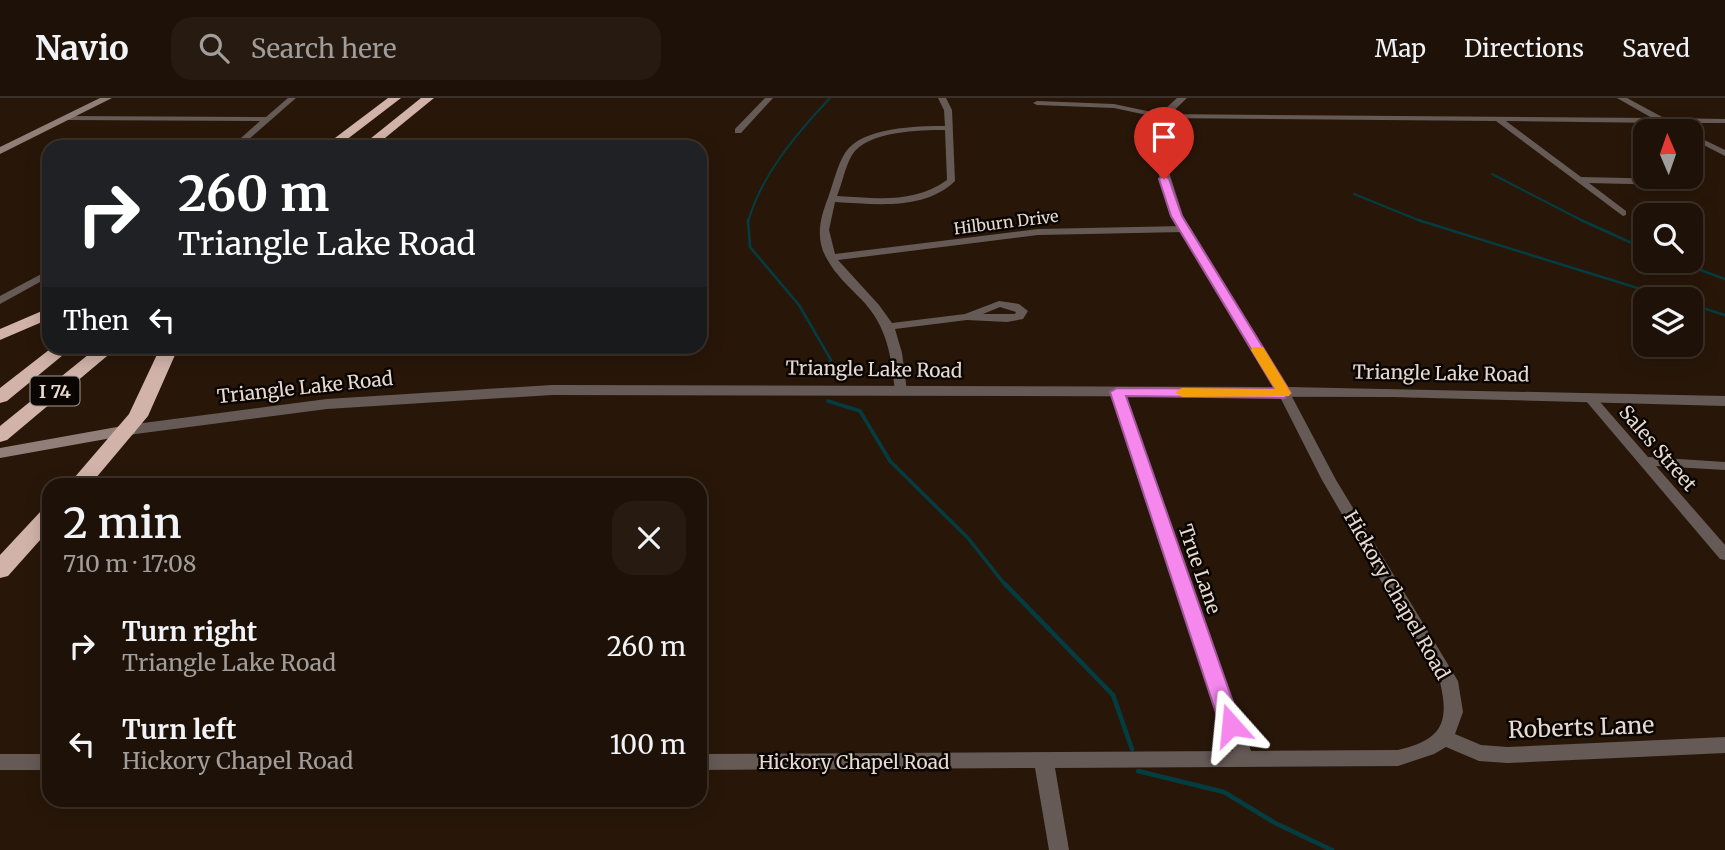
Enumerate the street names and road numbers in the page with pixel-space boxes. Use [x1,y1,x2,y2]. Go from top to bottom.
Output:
street label: Hilburn Drive [952,206,1060,238]
street label: Triangle Lake Road [785,355,963,383]
street label: Triangle Lake Road [1352,359,1530,387]
street label: Triangle Lake Road [216,366,394,408]
road number: I 74 [30,376,80,405]
street label: Sales Street [1614,400,1702,496]
street label: Hickory Chapel Road [1339,506,1455,684]
street label: True Lane [1174,521,1227,617]
street label: Roberts Lane [1507,710,1655,744]
street label: Hickory Chapel Road [758,750,950,774]

